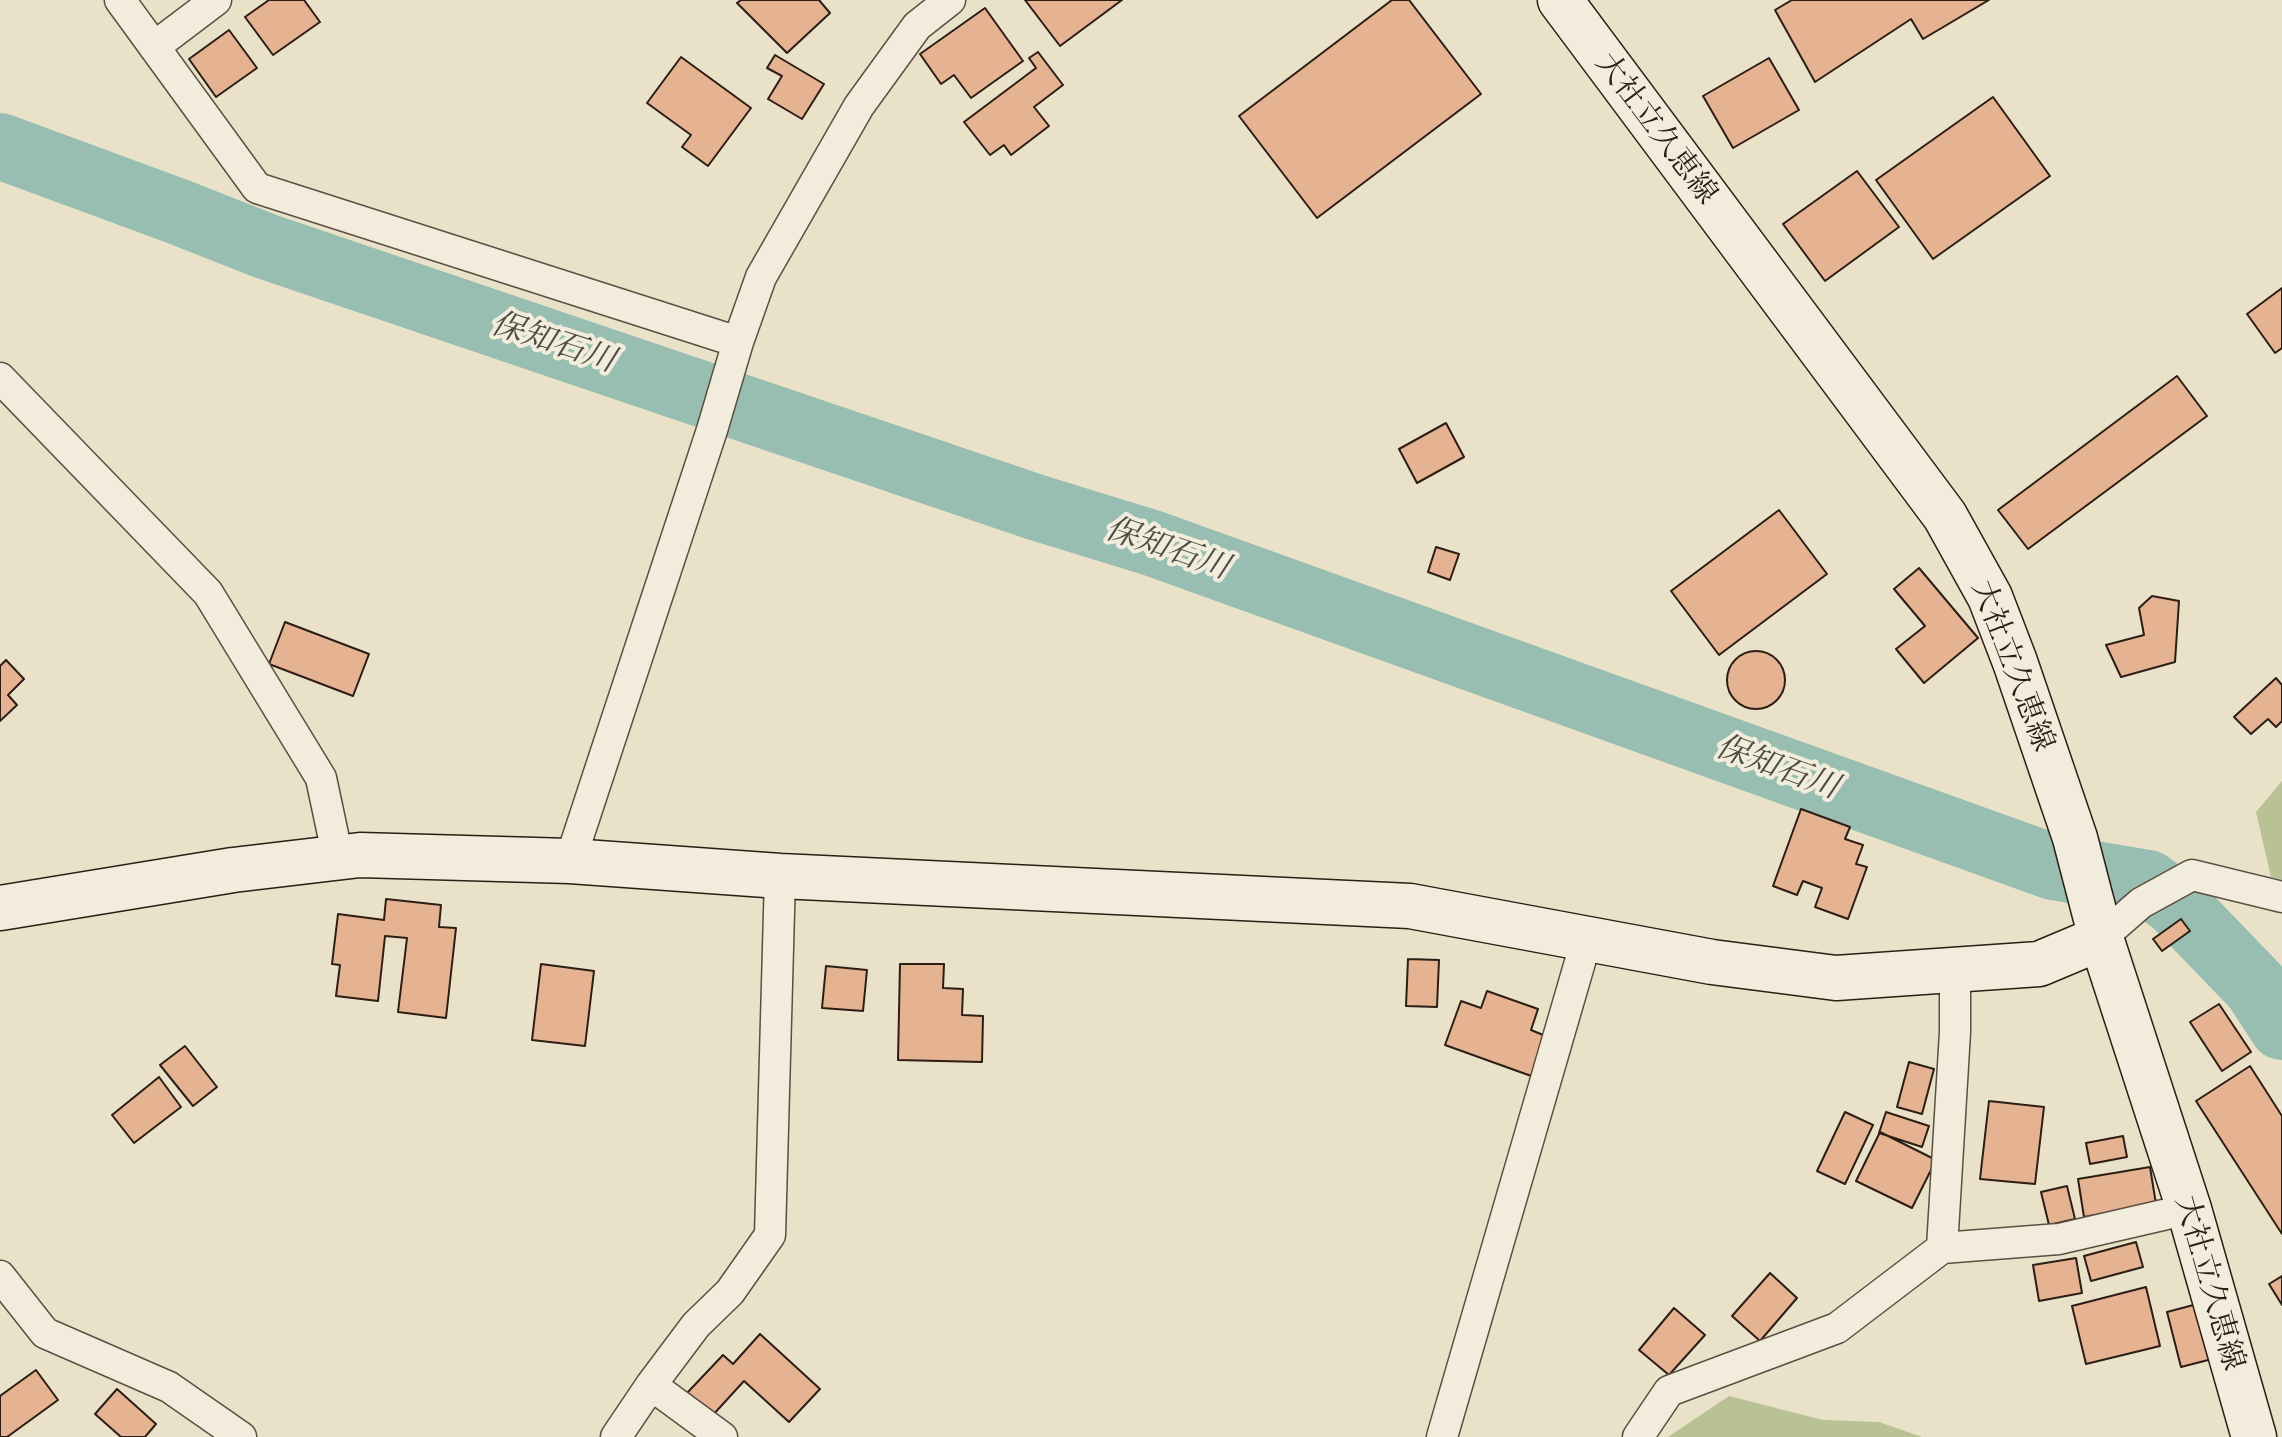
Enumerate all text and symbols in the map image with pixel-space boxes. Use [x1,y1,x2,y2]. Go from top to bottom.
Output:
street label: 大社立久恵線 [1587,46,1725,212]
water label: 保知石川 [486,305,620,381]
water label: 保知石川 [1100,510,1234,588]
street label: 大社立久恵線 [1963,576,2061,756]
water label: 保知石川 [1710,728,1844,808]
street label: 大社立久恵線 [2167,1192,2251,1374]

